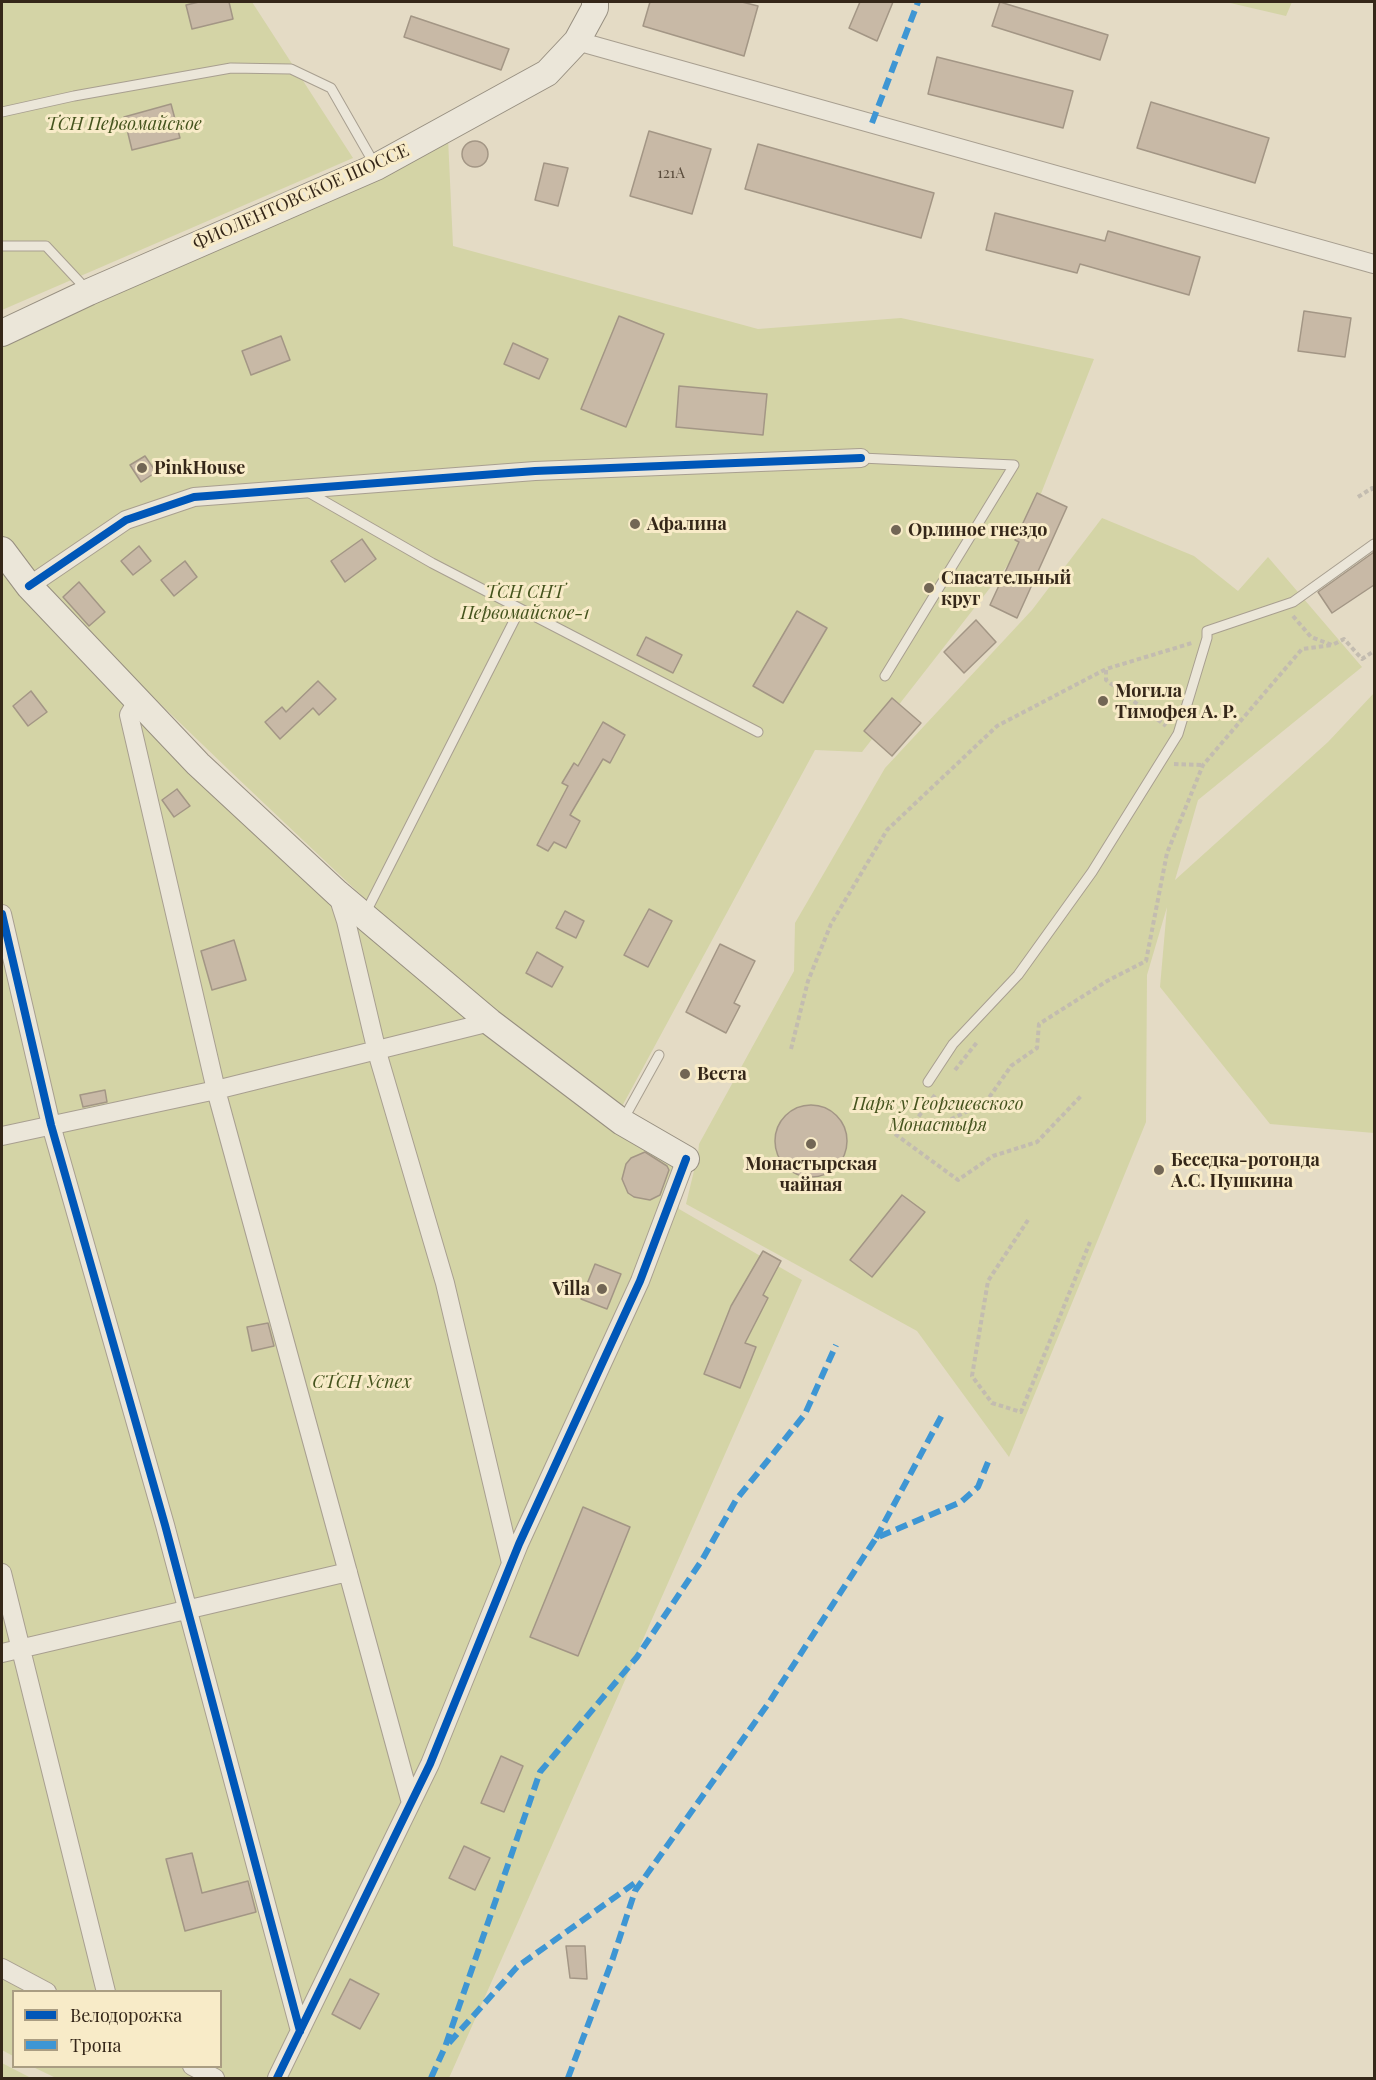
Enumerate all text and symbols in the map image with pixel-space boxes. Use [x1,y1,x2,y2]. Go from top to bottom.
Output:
park label: ТСН Первомайское [46,113,202,135]
street label: ФИОЛЕНТОВСКОЕ ШОССЕ [190,139,412,255]
house number: 121А [657,164,685,182]
place label: PinkHouse [154,457,245,479]
marker: PinkHouse [135,461,149,475]
place label: Афалина [647,513,727,535]
marker: Афалина [628,517,642,531]
place label: Орлиное гнездо [908,519,1047,541]
marker: Орлиное гнездо [889,523,903,537]
place label: Спасательный круг [941,567,1071,610]
park label: ТСН СНТ Первомайское-1 [461,581,589,624]
marker: Спасательный круг [922,581,936,595]
place label: Могила Тимофея А. Р. [1115,680,1237,722]
marker: Могила Тимофея А. Р. [1096,694,1110,708]
place label: Веста [697,1063,747,1085]
marker: Веста [678,1067,692,1081]
park label: Парк у Георгиевского Монастыря [852,1093,1024,1136]
marker: Монастырская чайная [804,1137,818,1151]
place label: Беседка-ротонда А.С. Пушкина [1171,1149,1320,1192]
place label: Монастырская чайная [745,1153,877,1196]
marker: Беседка-ротонда А.С. Пушкина [1152,1163,1166,1177]
place label: Villa [552,1278,590,1300]
marker: Villa [595,1282,609,1296]
park label: СТСН Успех [312,1371,412,1393]
legend [12,1990,222,2068]
text: Велодорожка [70,2003,182,2027]
text: Тропа [70,2033,121,2057]

